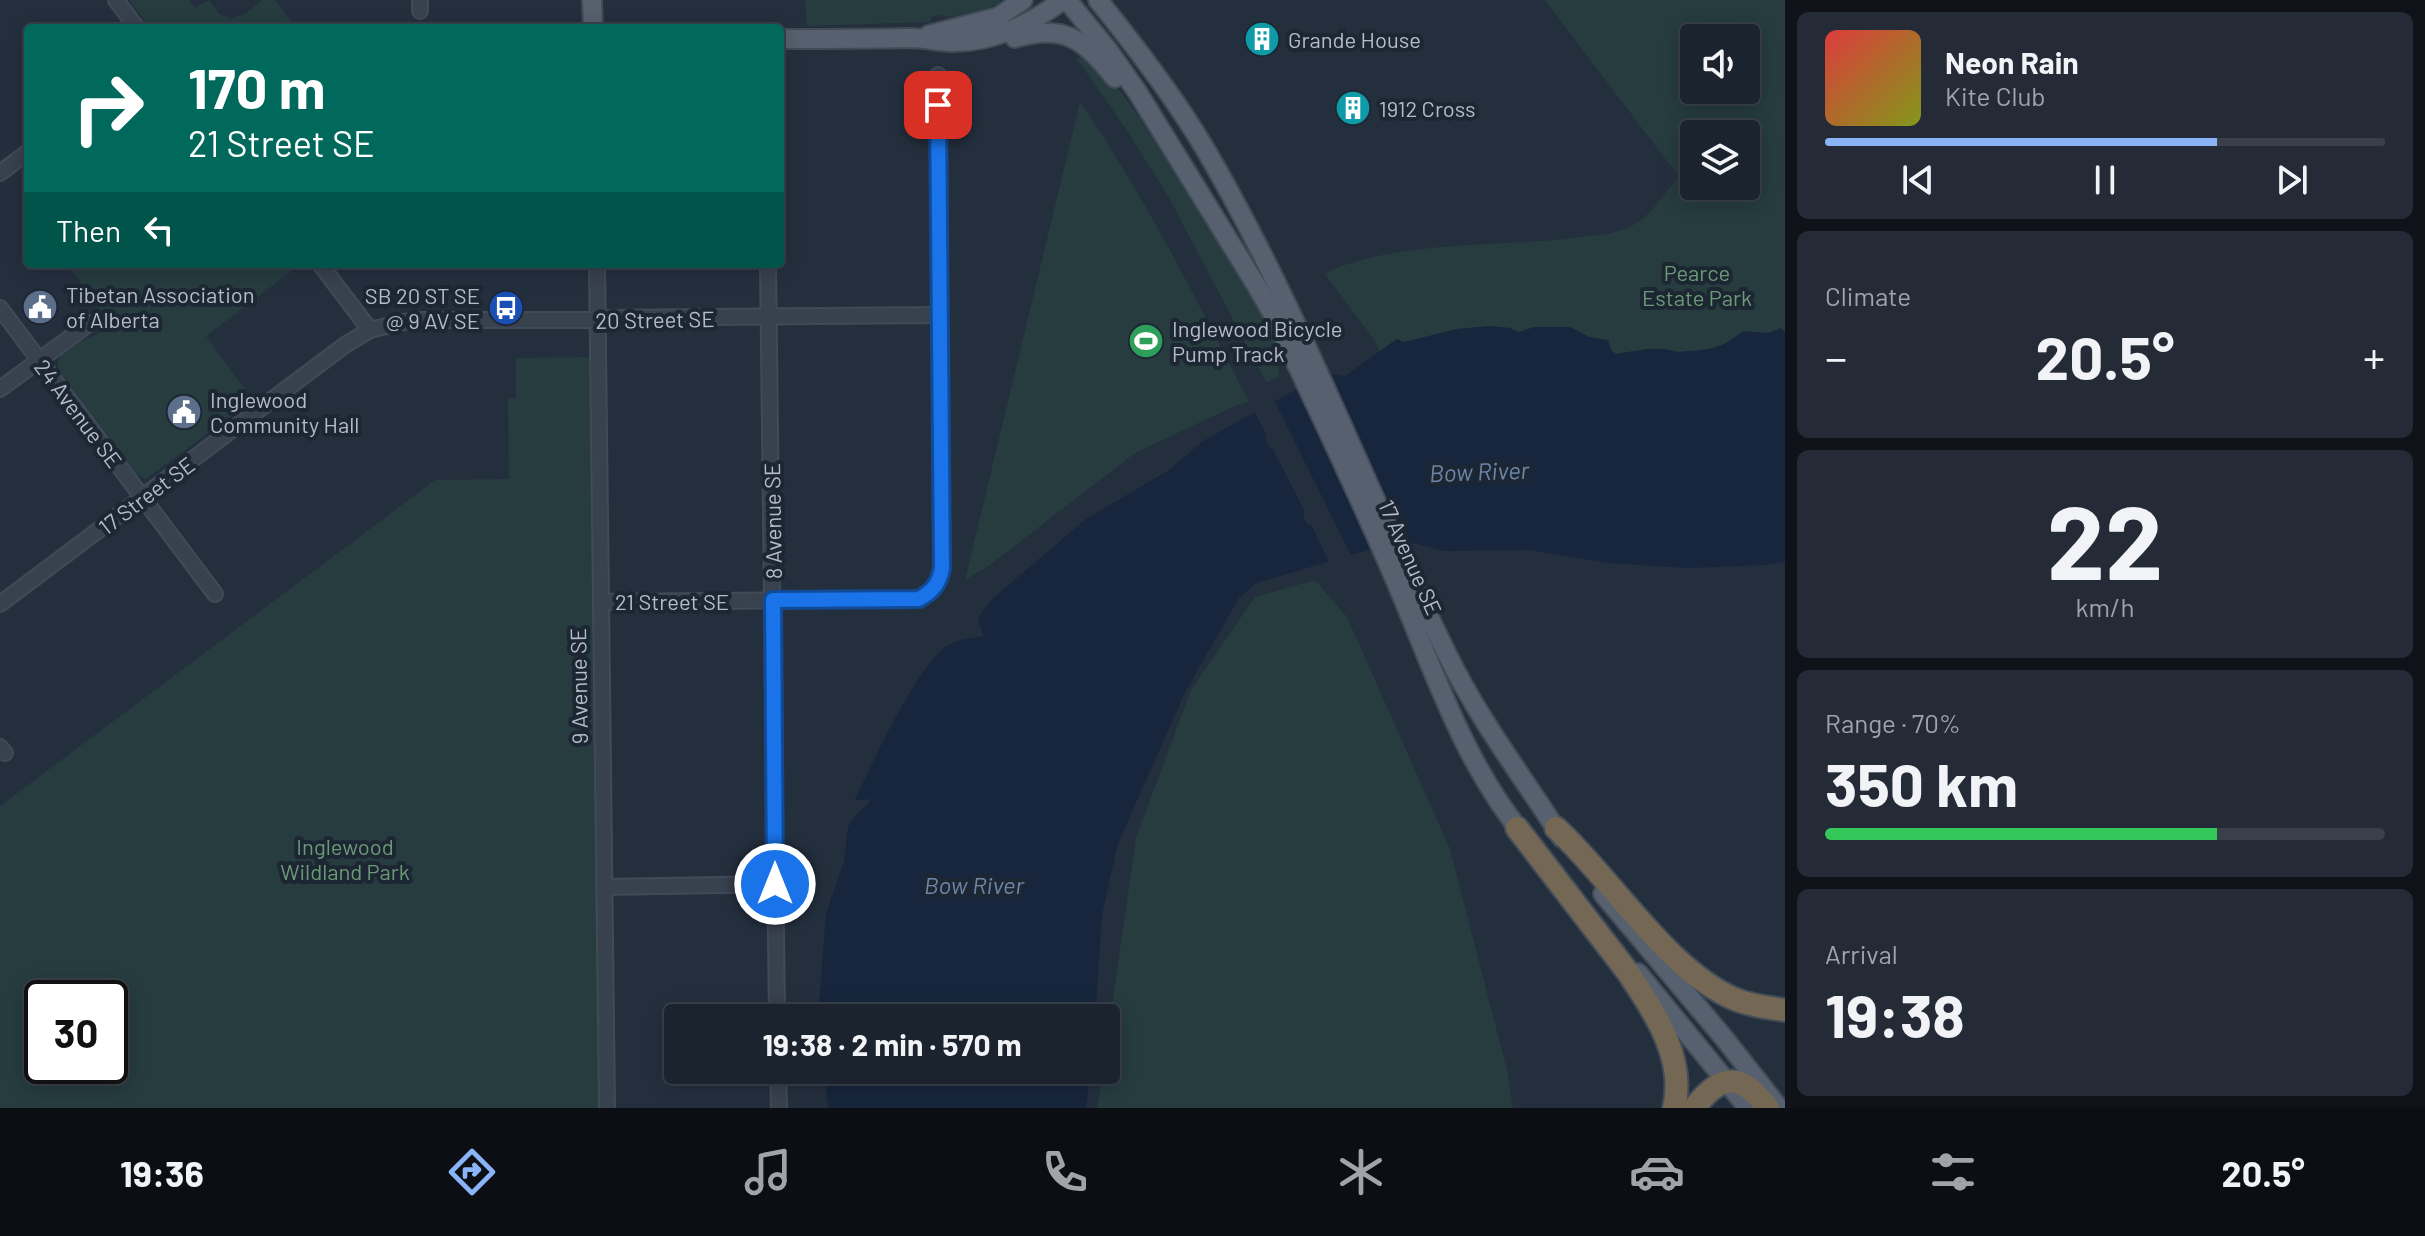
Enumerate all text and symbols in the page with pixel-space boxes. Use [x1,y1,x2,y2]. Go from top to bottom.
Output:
building icon: Grande House [1243,20,1281,58]
map controls [1680,24,1760,200]
button: sound [1680,24,1760,104]
place label: Grande House [1288,26,1421,52]
text: Neon Rain [1945,44,2079,80]
text: 170 m [188,53,325,120]
icon: right [56,56,160,160]
pin [904,71,972,139]
text: Kite Club [1945,80,2046,111]
icon: arrive [916,83,960,127]
building icon: 1912 Cross [1334,89,1372,127]
place label: 1912 Cross [1379,95,1476,121]
button: layers [1680,120,1760,200]
text: 21 Street SE [188,121,375,164]
icon: previous [1896,158,1940,202]
icon: pause [2083,158,2127,202]
icon: next [2270,158,2314,202]
icon: left [137,208,181,252]
text: Then [56,212,121,248]
park label: Pearce Estate Park [1642,259,1752,310]
text: Climate [1825,280,1911,311]
place label: Tibetan Association of Alberta [66,281,255,332]
place label: SB 20 ST SE @ 9 AV SE [365,282,480,333]
public building icon: Tibetan Association of Alberta [21,288,59,326]
bus stop icon: SB 20 ST SE @ 9 AV SE [487,289,525,327]
street label: 20 Street SE [595,305,715,333]
place label: Inglewood Bicycle Pump Track [1172,315,1342,366]
text: 20.5° [2036,320,2174,392]
sports icon: Inglewood Bicycle Pump Track [1127,322,1165,360]
text: − [1825,330,1847,383]
text: + [2363,330,2385,383]
street label: 24 Avenue SE [30,354,128,472]
place label: Inglewood Community Hall [210,386,359,437]
public building icon: Inglewood Community Hall [165,393,203,431]
street label: 17 Street SE [93,451,199,539]
water label: Bow River [1429,455,1531,487]
street label: 8 Avenue SE [758,463,786,579]
text: 22 [2047,476,2163,601]
street label: 17 Avenue SE [1374,496,1448,618]
street label: 21 Street SE [615,588,729,614]
text: km/h [2076,591,2134,622]
street label: 9 Avenue SE [564,628,592,744]
text: Range · 70% [1825,707,1961,738]
text: 350 km [1825,747,2018,819]
park label: Inglewood Wildland Park [280,833,410,884]
position arrow [733,842,817,926]
water label: Bow River [924,870,1026,899]
text: Arrival [1825,938,1898,969]
text: 19:38 [1825,978,1965,1050]
speed limit sign: 30 [24,980,128,1084]
text: 19:38 · 2 min · 570 m [762,1026,1022,1062]
icon: directions [444,1144,500,1200]
icon: music [740,1144,796,1200]
icon: phone [1037,1144,1093,1200]
icon: climate [1333,1144,1389,1200]
icon: car [1629,1144,1685,1200]
icon: filters [1925,1144,1981,1200]
text: 19:36 [120,1151,204,1194]
text: 20.5° [2222,1151,2305,1194]

